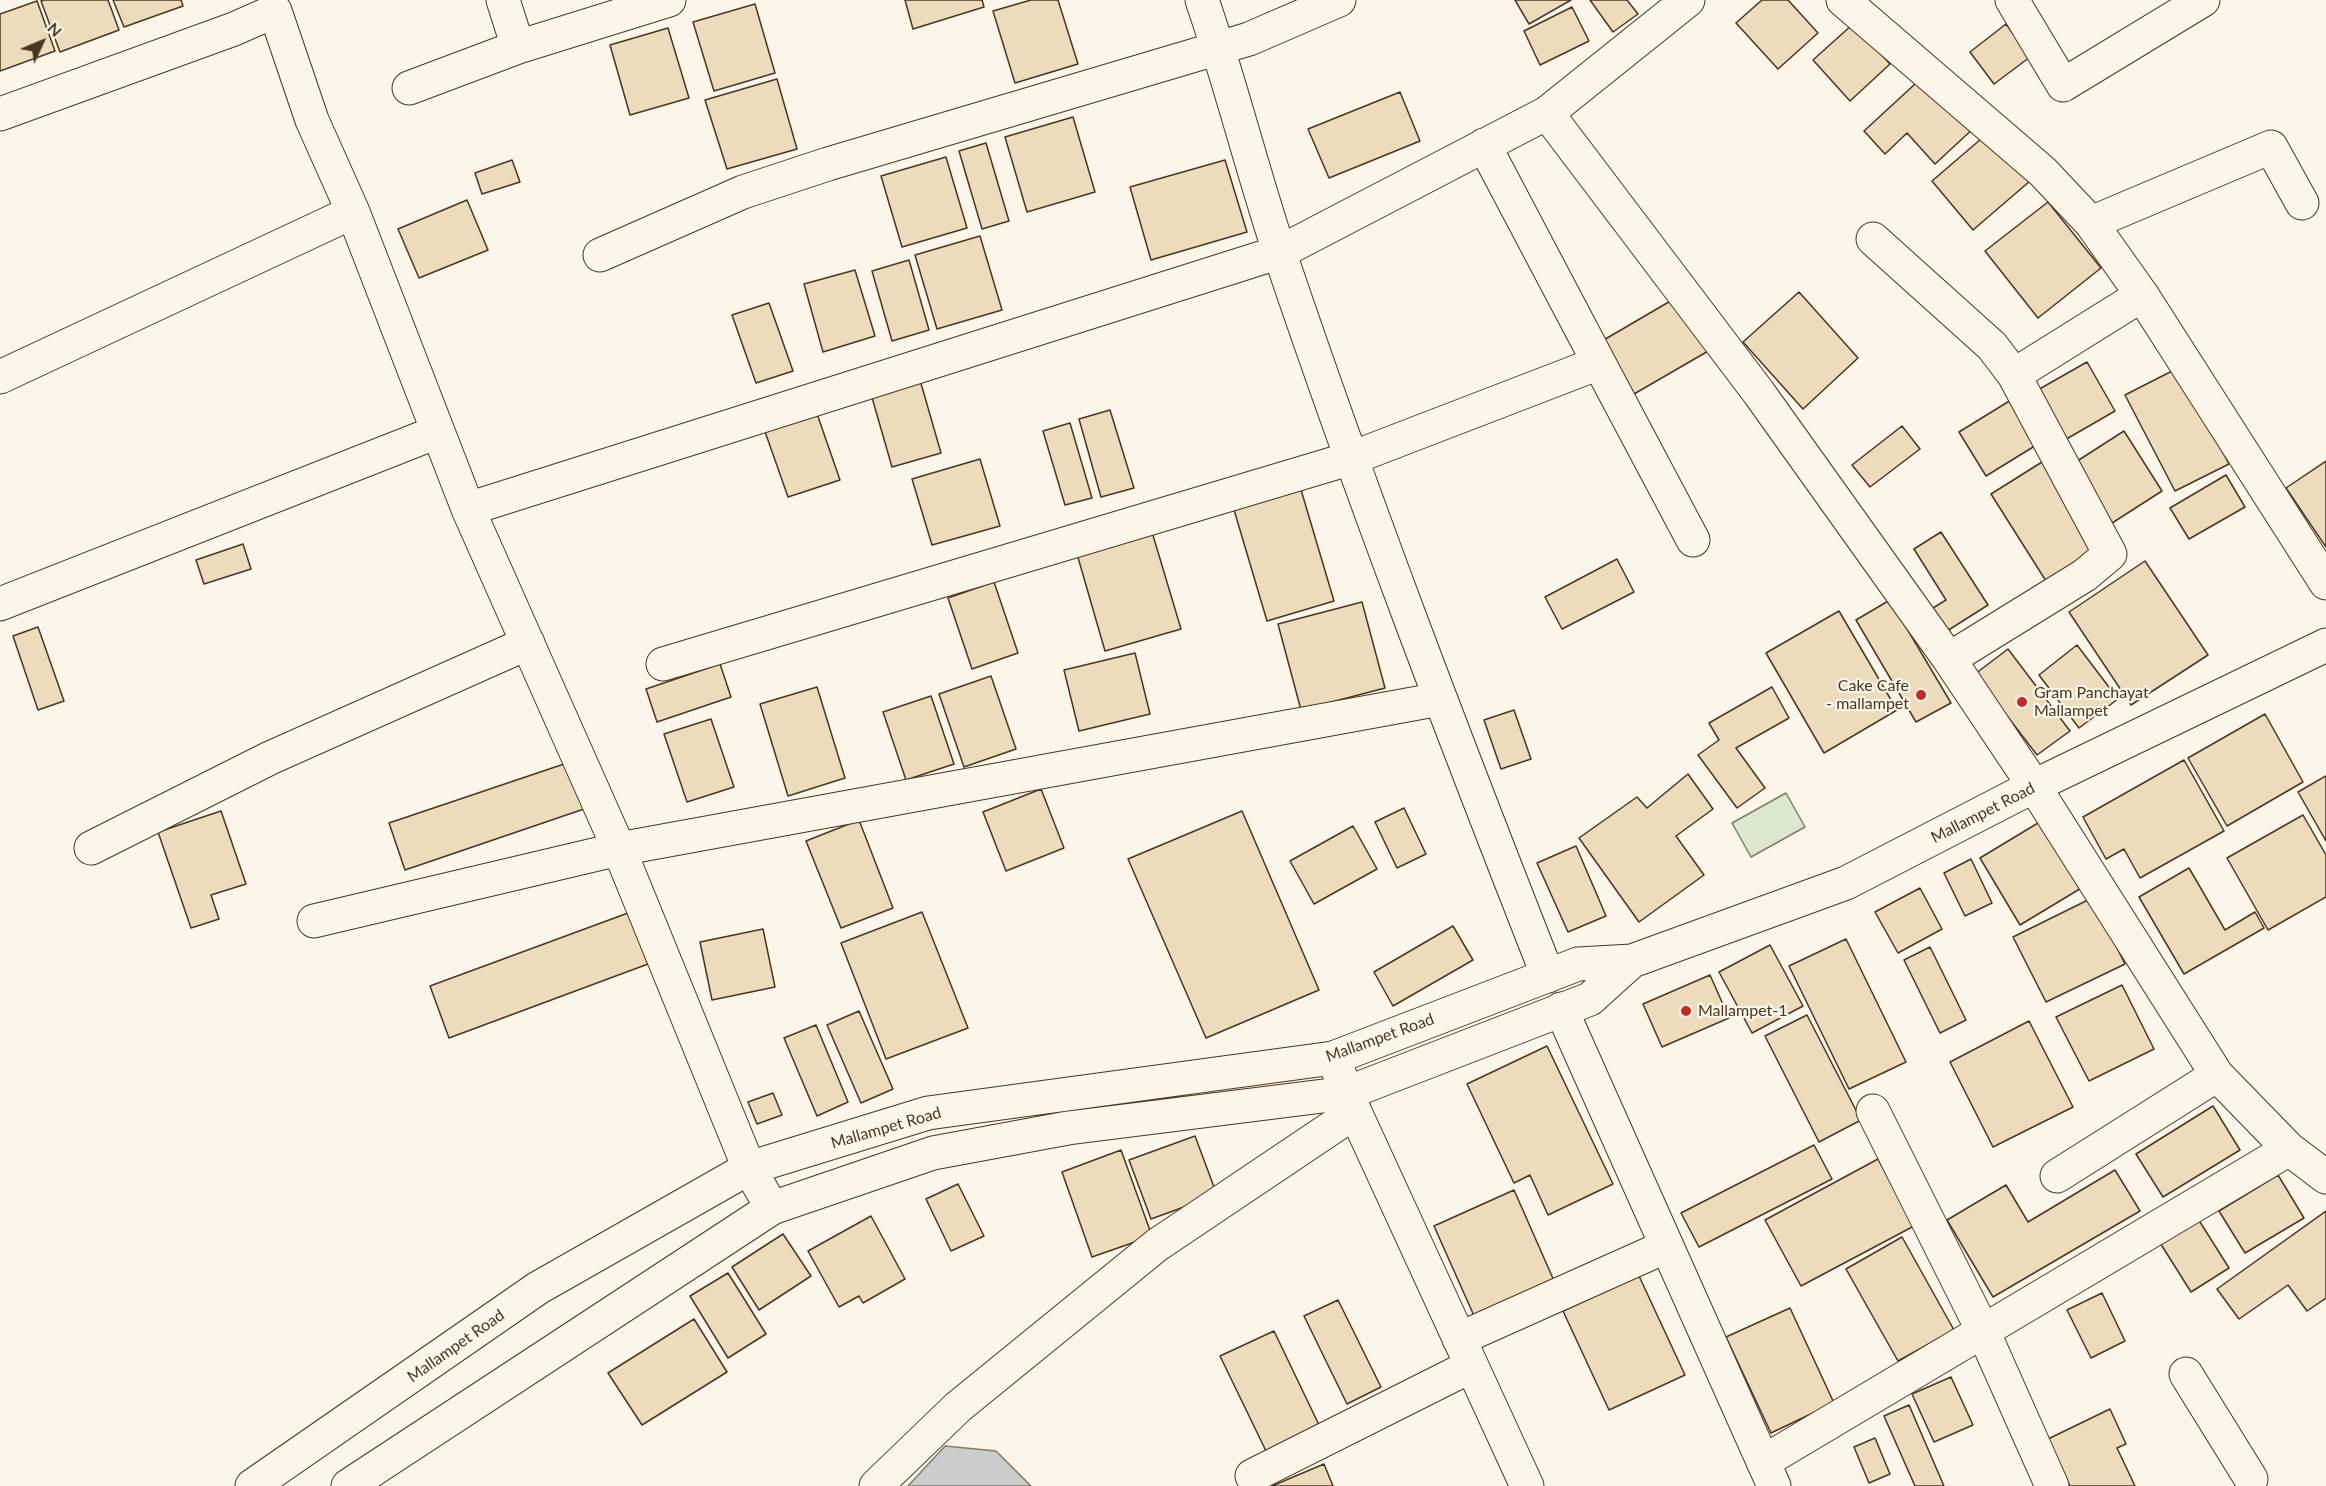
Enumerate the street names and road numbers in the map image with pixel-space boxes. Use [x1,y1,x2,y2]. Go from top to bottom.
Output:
street label: Mallampet Road [1928,779,2038,847]
street label: Mallampet Road [1323,1009,1437,1067]
street label: Mallampet Road [829,1103,943,1153]
street label: Mallampet Road [404,1305,508,1387]

